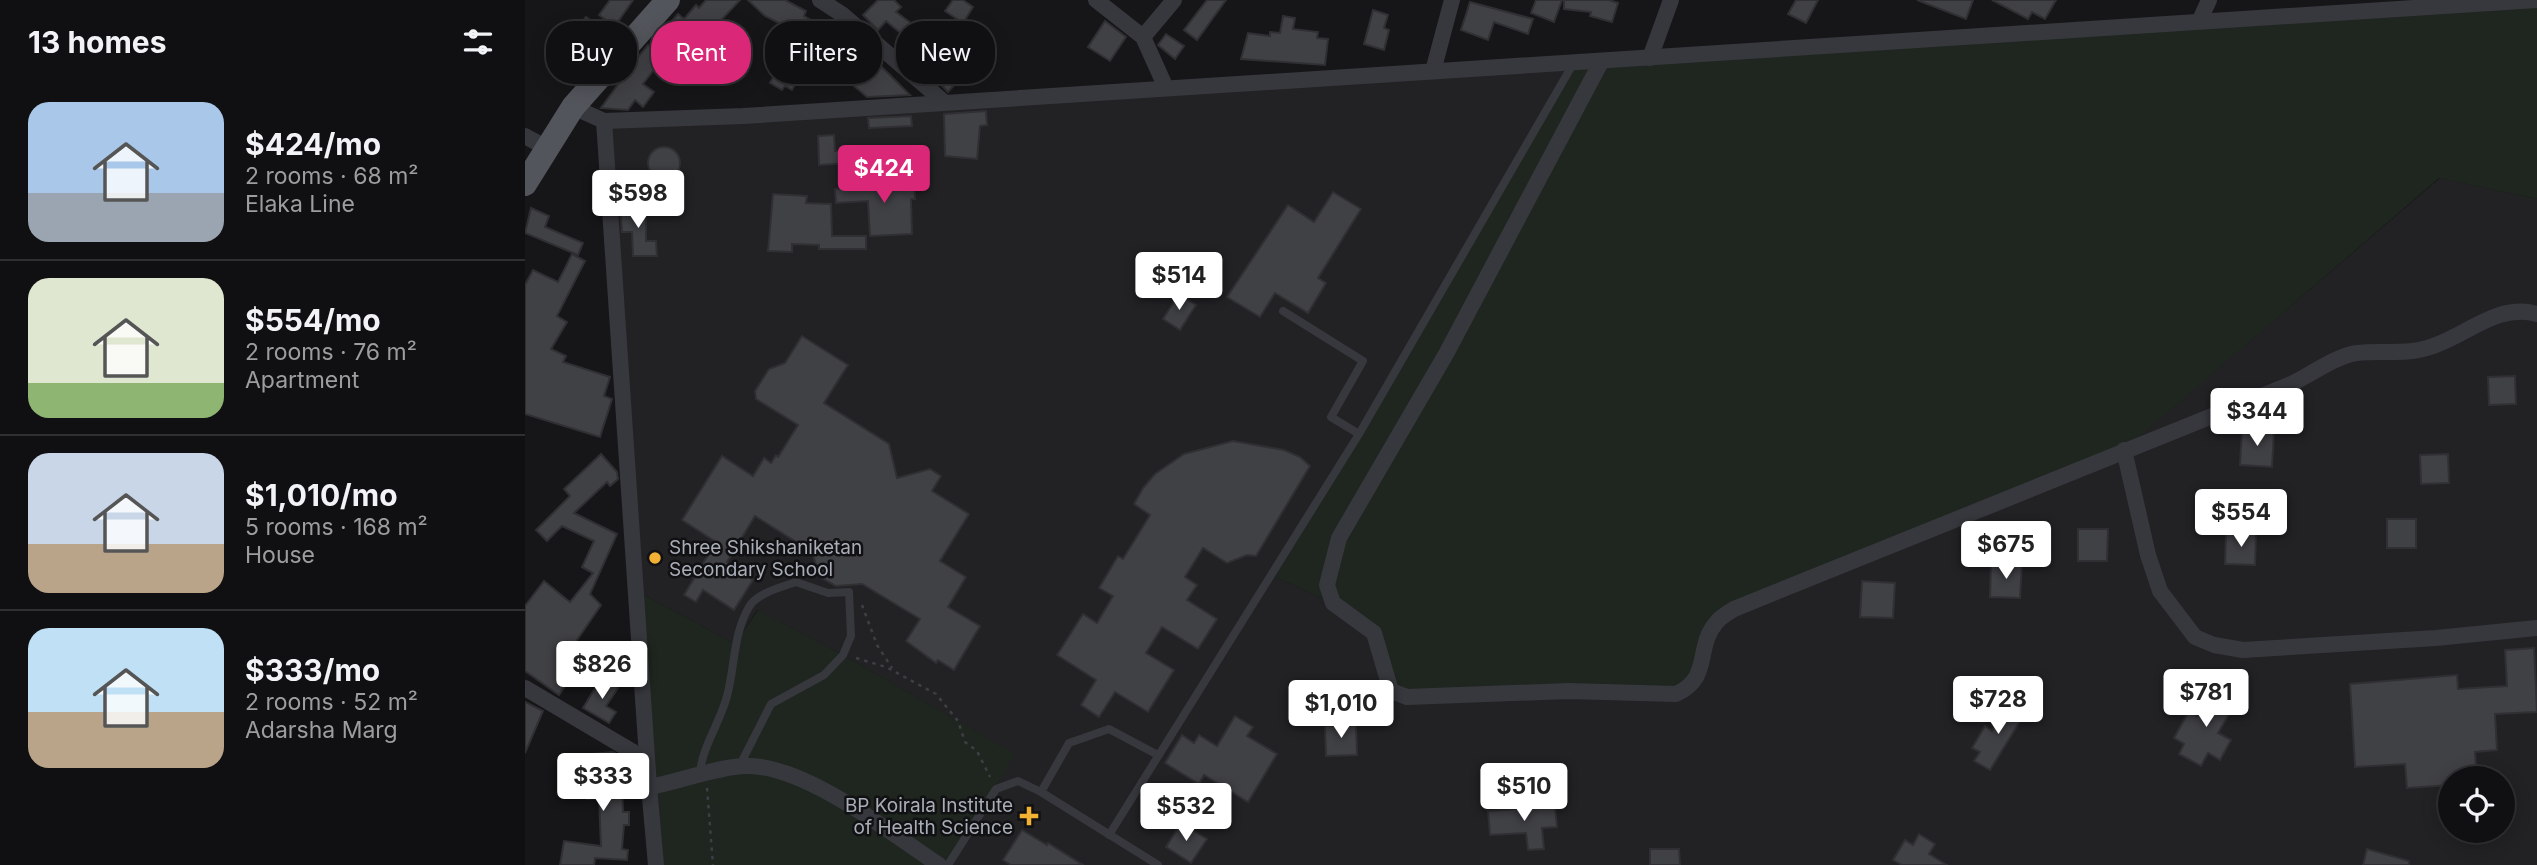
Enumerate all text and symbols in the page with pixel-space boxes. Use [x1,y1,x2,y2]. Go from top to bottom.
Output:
chip: Buy [546,21,637,84]
chip: Rent [651,21,751,84]
chip: Filters [765,21,882,84]
chip: New [896,21,995,84]
icon: filters [459,23,497,61]
text: 13 homes [28,24,167,60]
text: $424/mo [245,126,381,162]
icon: home [84,130,168,214]
pin: $424 [843,146,925,205]
text: $424 [854,154,914,182]
text: 2 rooms · 68 m² [245,162,418,190]
pin: $598 [597,170,679,230]
text: $598 [608,179,668,207]
text: Elaka Line [245,190,355,218]
pin: $514 [1138,252,1220,312]
text: $514 [1151,261,1207,289]
text: $554/mo [245,302,381,338]
icon: home [84,306,168,390]
text: 2 rooms · 76 m² [245,338,417,366]
text: Apartment [245,366,359,394]
pin: $344 [2216,388,2298,448]
text: $344 [2226,397,2288,425]
text: $1,010/mo [245,477,398,513]
icon: home [84,481,168,565]
pin: $554 [2200,490,2282,549]
text: $554 [2211,498,2271,526]
text: 5 rooms · 168 m² [245,513,428,541]
pin: $675 [1965,522,2047,581]
text: $675 [1977,530,2035,558]
place label: Shree Shikshaniketan Secondary School [669,536,862,581]
text: House [245,541,315,569]
marker: Shree Shikshaniketan Secondary School [647,550,663,566]
pin: $826 [561,642,643,701]
text: $826 [572,650,632,678]
text: $333/mo [245,652,380,688]
icon: home [84,656,168,740]
pin: $781 [2165,670,2247,729]
pin: $728 [1957,676,2039,736]
text: $781 [2180,678,2233,706]
pin: $1,010 [1284,680,1398,740]
text: $728 [1969,685,2027,713]
text: 2 rooms · 52 m² [245,688,418,716]
text: $1,010 [1305,689,1377,717]
text: Adarsha Marg [245,716,398,744]
pin: $333 [562,754,644,813]
text: $333 [573,762,633,790]
pin: $510 [1483,764,1565,823]
map controls [2438,766,2515,843]
button: locate [2438,766,2515,843]
text: $510 [1496,772,1552,800]
pin: $532 [1145,784,1227,843]
text: $532 [1156,792,1216,820]
place label: BP Koirala Institute of Health Science [845,794,1013,839]
marker: BP Koirala Institute of Health Science [1019,806,1039,826]

